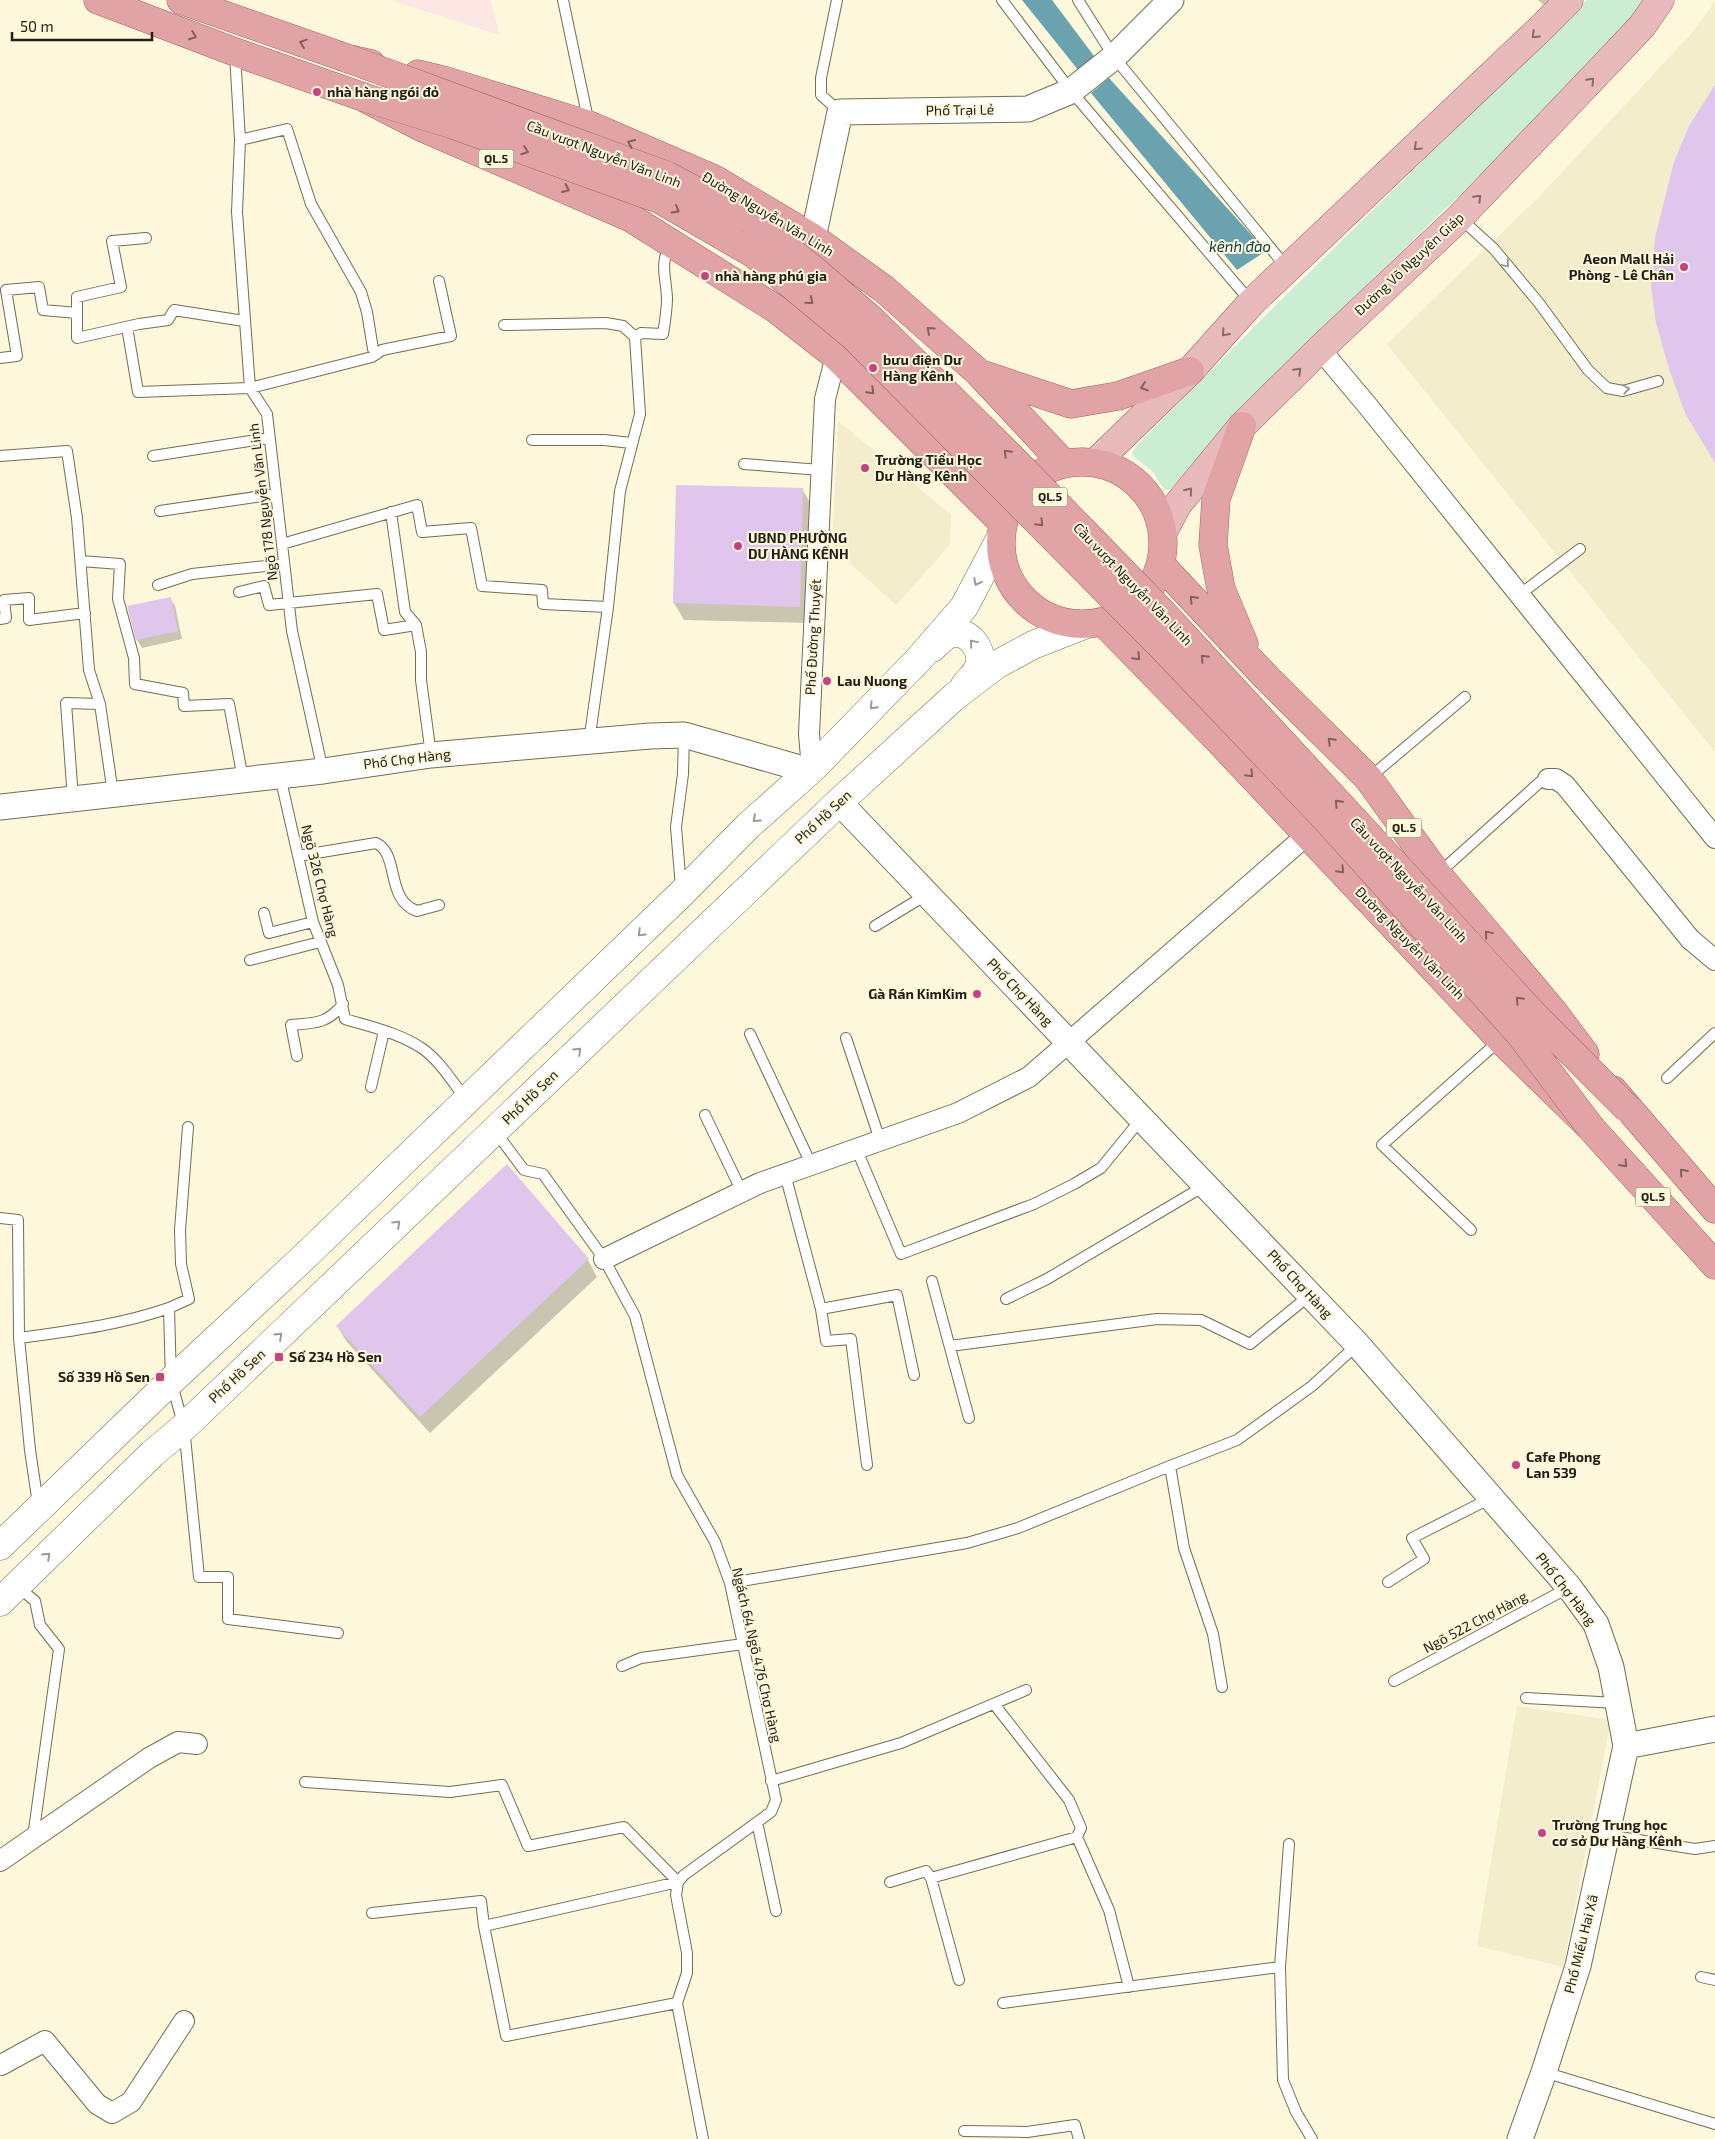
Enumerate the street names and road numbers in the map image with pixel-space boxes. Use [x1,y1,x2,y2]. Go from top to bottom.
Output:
street label: Phố Trại Lẻ [926,100,994,119]
street label: Cầu vượt Nguyễn Văn Linh [524,116,684,191]
road number: QL.5 [478,150,514,168]
street label: Đường Nguyễn Văn Linh [699,168,837,260]
street label: Đường Võ Nguyên Giáp [1350,208,1467,319]
street label: Ngõ 178 Nguyễn Văn Linh [244,422,281,582]
road number: QL.5 [1032,488,1068,507]
street label: Cầu vượt Nguyễn Văn Linh [1070,519,1197,649]
street label: Phố Đường Thuyết [801,578,824,696]
street label: Phố Chợ Hàng [362,745,452,772]
street label: Phố Hồ Sen [791,786,855,847]
street label: Cầu vượt Nguyễn Văn Linh [1347,814,1472,946]
road number: QL.5 [1386,818,1422,838]
street label: Ngõ 326 Chợ Hàng [298,823,343,939]
street label: Đường Nguyễn Văn Linh [1352,883,1469,1003]
street label: Phố Chợ Hàng [984,954,1057,1029]
street label: Phố Hồ Sen [498,1066,561,1128]
road number: QL.5 [1636,1188,1670,1206]
street label: Phố Chợ Hàng [1264,1246,1337,1322]
street label: Phố Hồ Sen [205,1345,269,1406]
street label: Phố Chợ Hàng [1533,1549,1600,1629]
street label: Ngách 64 Ngõ 476 Chợ Hàng [729,1566,786,1744]
street label: Ngõ 522 Chợ Hàng [1420,1587,1530,1656]
street label: Phố Miếu Hai Xã [1560,1892,1601,1995]

